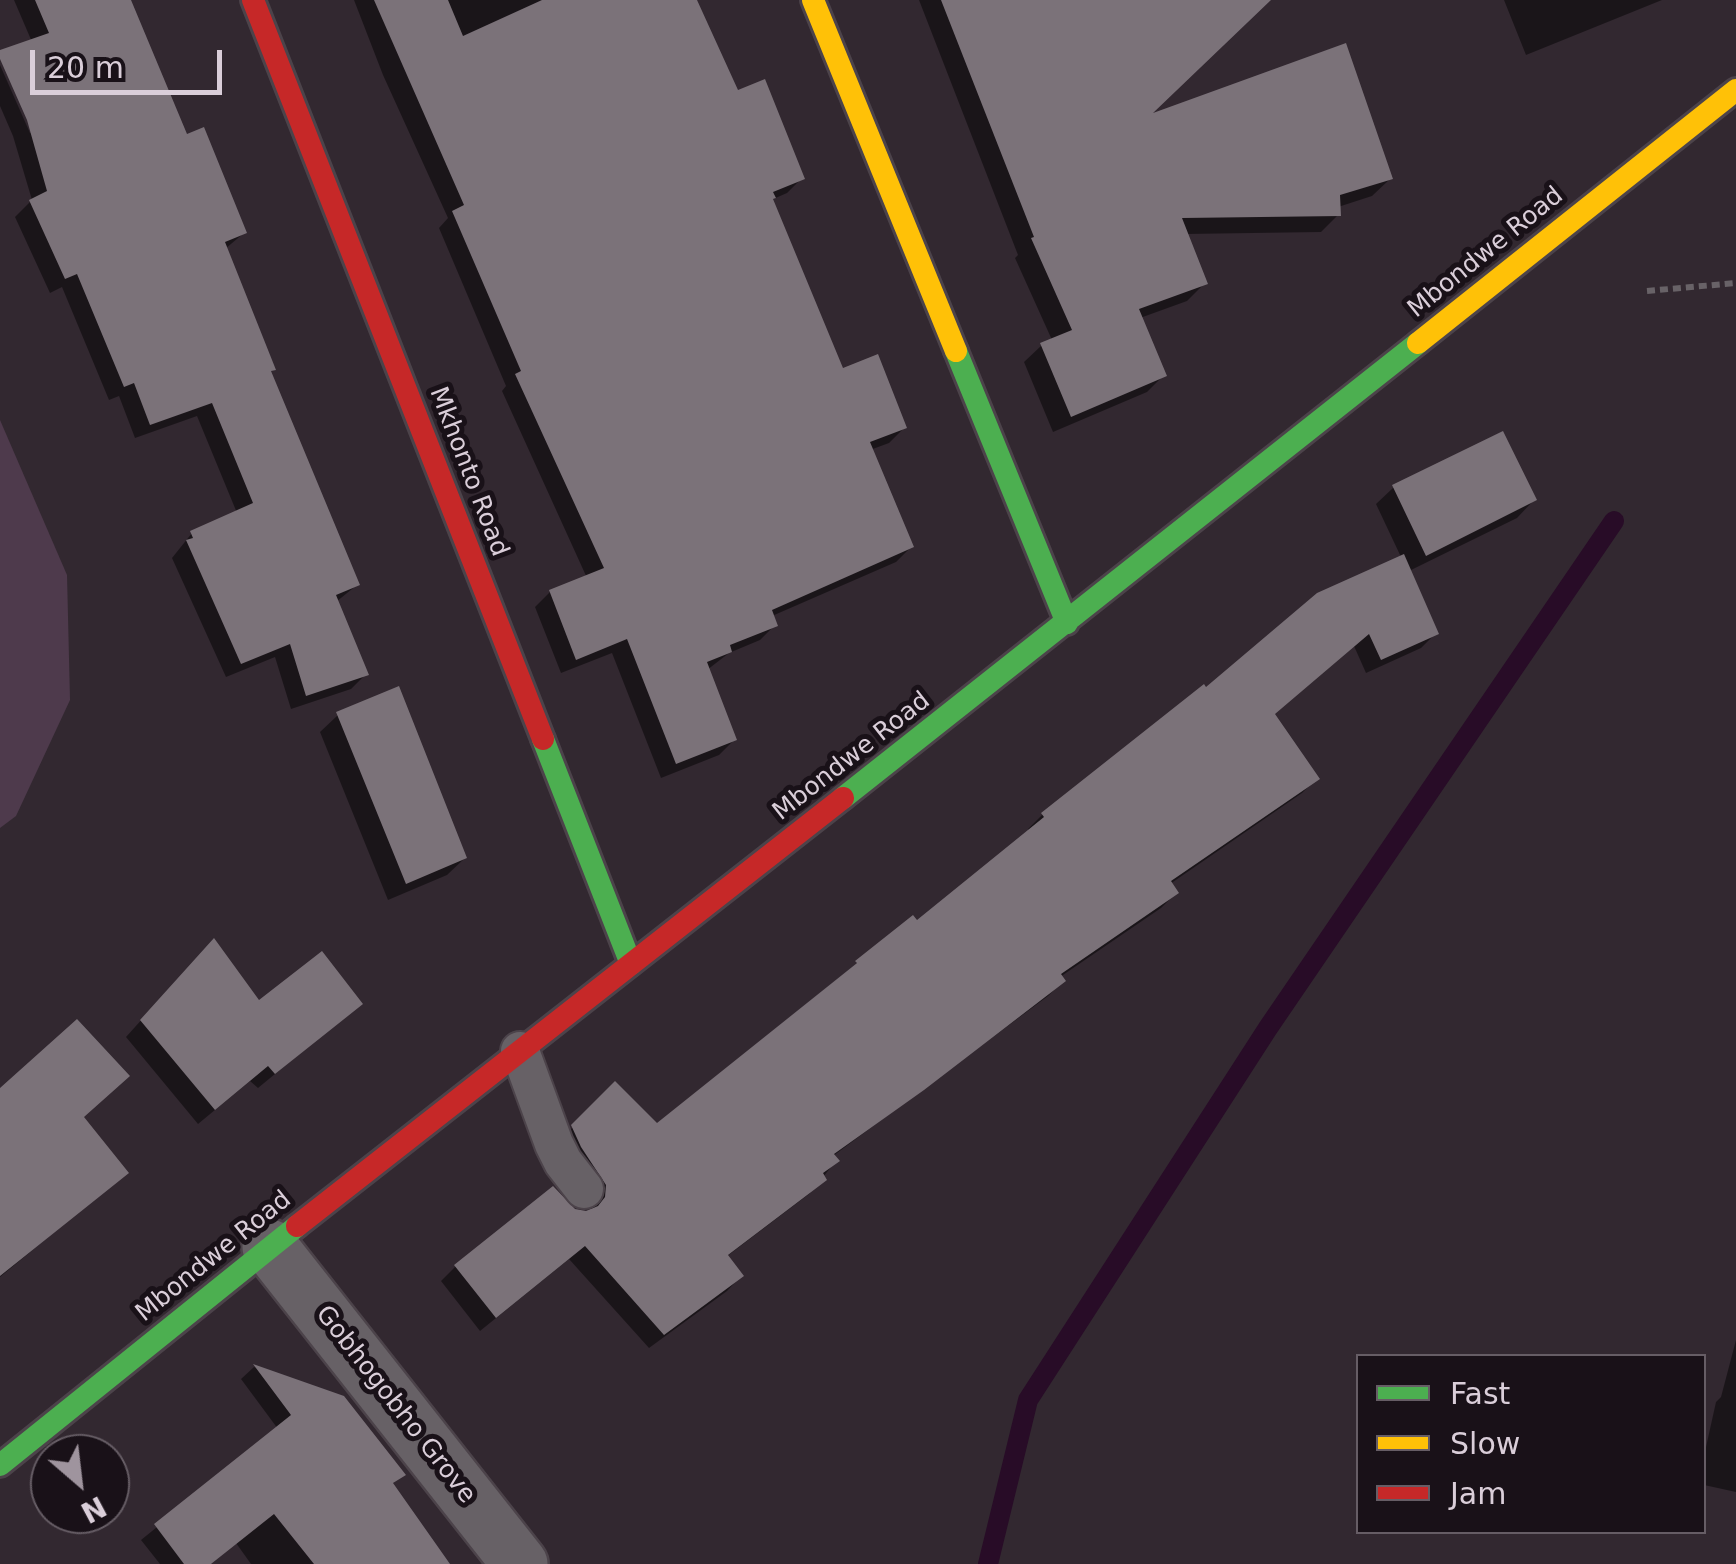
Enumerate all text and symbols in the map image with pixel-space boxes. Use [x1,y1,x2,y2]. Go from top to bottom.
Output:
scale bar [35,30,228,92]
text: 20 m [47,50,124,85]
street label: Mbondwe Road [1402,181,1570,325]
street label: Mkhonto Road [422,383,514,561]
street label: Mbondwe Road [768,686,936,828]
street label: Mbondwe Road [130,1185,298,1329]
street label: Gobhogobho Grove [309,1300,481,1510]
legend [1356,1354,1706,1534]
text: Fast [1450,1376,1510,1411]
text: Slow [1450,1426,1520,1461]
north arrow [30,1434,130,1534]
text: Jam [1450,1476,1506,1511]
text: N [75,1489,111,1529]

